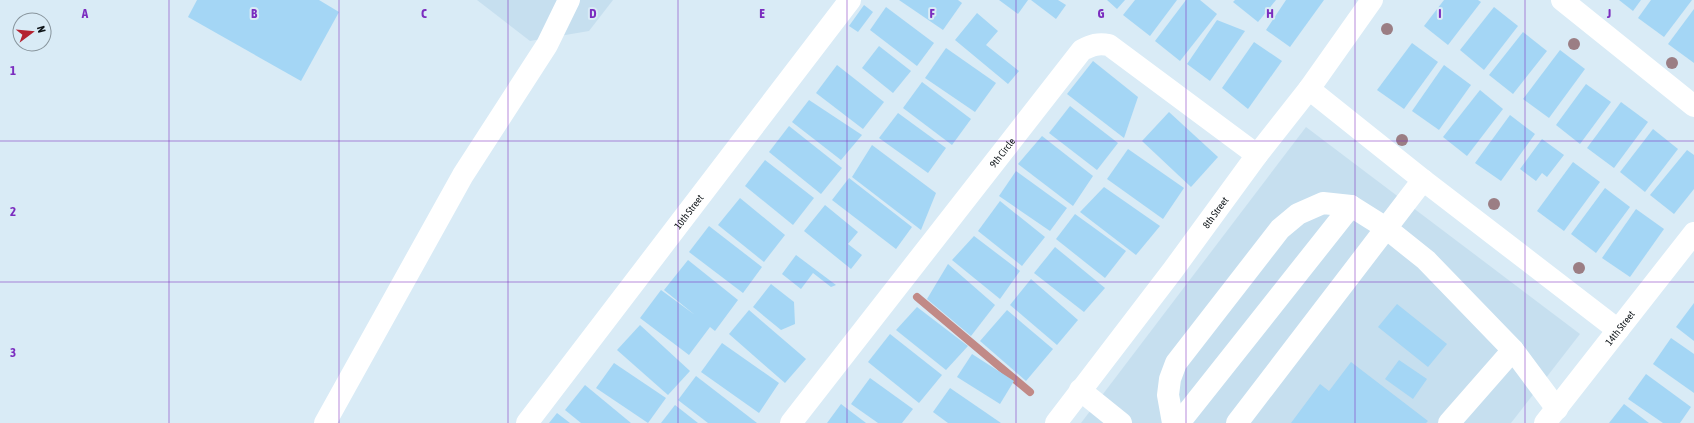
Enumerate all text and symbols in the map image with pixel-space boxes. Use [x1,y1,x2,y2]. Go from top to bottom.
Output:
text: A [81,6,89,21]
text: B [251,6,258,21]
text: C [421,6,427,21]
text: D [589,6,597,21]
text: E [759,6,765,21]
text: F [929,6,935,21]
text: G [1098,6,1105,21]
text: H [1266,6,1274,21]
text: I [1438,6,1442,21]
text: J [1606,6,1611,21]
north arrow [12,12,52,52]
text: N [35,24,48,34]
text: 1 [10,63,16,78]
street label: 9th Circle [987,136,1018,170]
street label: 10th Street [672,192,706,231]
street label: 8th Street [1201,195,1231,230]
text: 2 [10,204,16,219]
street label: 14th Street [1603,309,1637,347]
text: 3 [10,345,16,360]

